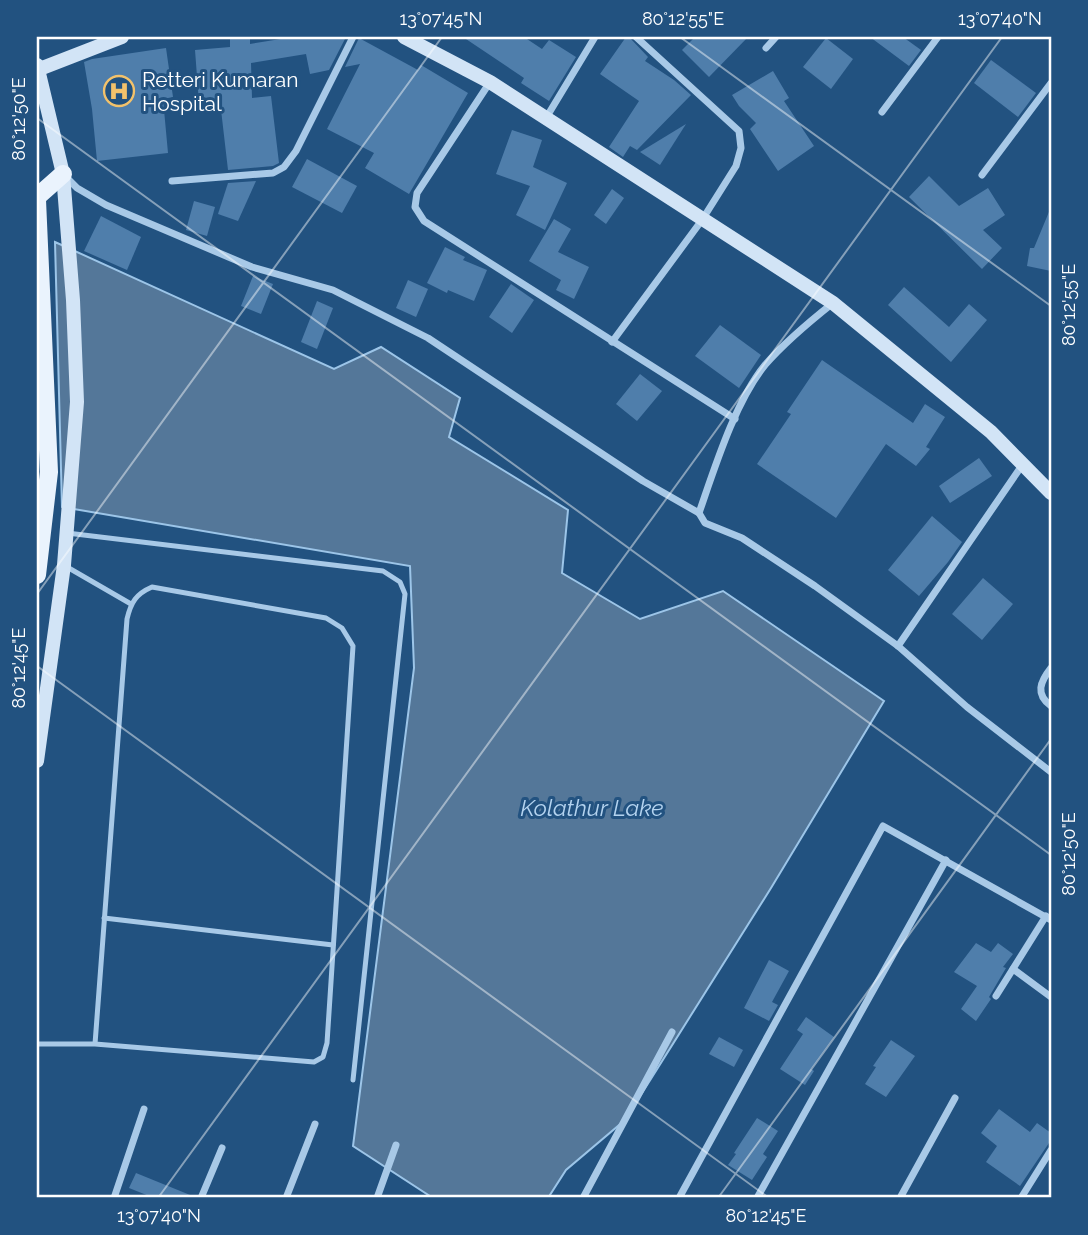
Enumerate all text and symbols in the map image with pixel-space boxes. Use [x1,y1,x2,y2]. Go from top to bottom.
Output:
text: 13°07'45"N [400,8,482,29]
text: 80°12'55"E [642,8,724,29]
text: 13°07'40"N [958,8,1042,29]
place label: Retteri Kumaran Hospital [142,67,298,116]
hospital icon: Retteri Kumaran Hospital [102,74,136,108]
text: 80°12'50"E [8,77,29,161]
text: 80°12'55"E [1058,264,1079,346]
text: 80°12'45"E [8,627,29,709]
water label: Kolathur Lake [520,794,664,821]
text: 80°12'50"E [1058,812,1079,896]
text: 13°07'40"N [117,1205,201,1226]
text: 80°12'45"E [725,1205,807,1226]

